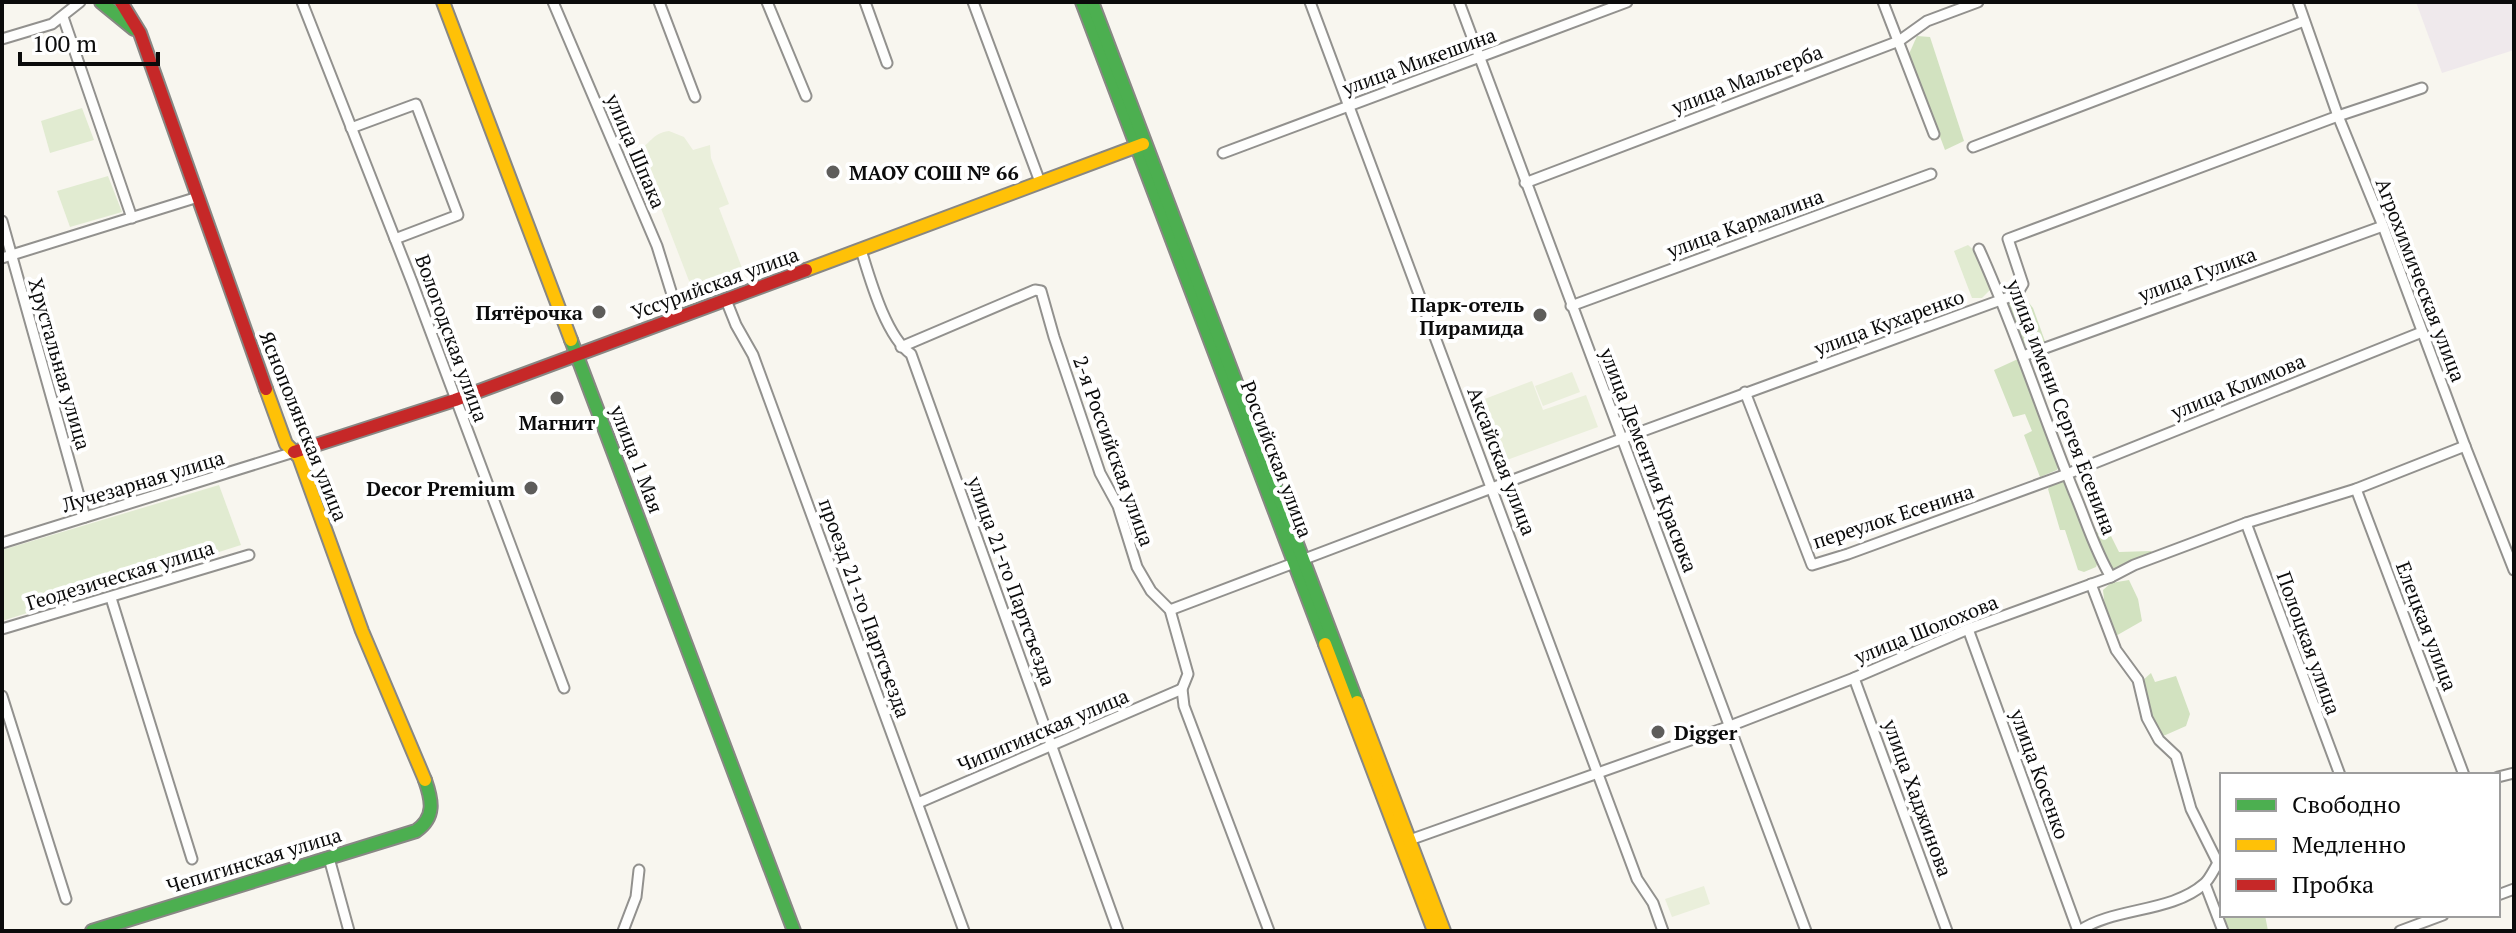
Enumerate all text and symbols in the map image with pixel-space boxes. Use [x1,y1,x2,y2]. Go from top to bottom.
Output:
scale bar [20,16,158,66]
street label: улица Микешина [1338,21,1499,102]
text: 100 m [32,27,97,59]
street label: улица Мальгерба [1667,38,1826,121]
street label: улица Шпака [599,89,672,212]
place label: МАОУ СОШ № 66 [849,159,1019,186]
marker: МАОУ СОШ № 66 [824,163,842,181]
street label: Агрохимическая улица [2370,174,2472,386]
street label: улица Кармалина [1662,182,1827,264]
street label: Уссурийская улица [628,240,802,326]
street label: улица Гулика [2133,240,2260,308]
street label: Вологодская улица [409,251,495,425]
street label: Хрустальная улица [23,275,97,453]
street label: улица имени Сергея Есенина [2000,275,2123,539]
street label: улица Кухаренко [1809,282,1968,362]
place label: Парк-отель Пирамида [1410,291,1524,341]
place label: Пятёрочка [476,299,583,326]
marker: Пятёрочка [590,303,608,321]
marker: Парк-отель Пирамида [1531,306,1549,324]
street label: Яснополянская улица [254,327,354,525]
street label: улица Дементия Красюка [1593,343,1704,576]
street label: улица Климова [2166,347,2309,426]
street label: 2-я Российская улица [1067,352,1161,550]
street label: Российская улица [1235,377,1319,541]
street label: Аксайская улица [1461,383,1543,539]
marker: Магнит [548,389,566,407]
street label: улица 1 Мая [604,400,670,517]
place label: Магнит [519,409,595,436]
street label: Лучезарная улица [58,443,227,519]
street label: улица 21-го Партсъезда [961,472,1062,689]
place label: Decor Premium [366,475,516,502]
street label: переулок Есенина [1809,477,1977,555]
marker: Decor Premium [522,479,540,497]
street label: проезд 21-го Партсъезда [813,495,917,721]
street label: Геодезическая улица [23,534,217,616]
street label: Елецкая улица [2390,558,2464,694]
street label: Полоцкая улица [2271,568,2347,718]
street label: улица Шолохова [1849,588,2002,670]
street label: Чипигинская улица [953,682,1133,778]
street label: улица Косенко [2004,704,2076,843]
street label: улица Хаджинова [1877,715,1959,880]
place label: Digger [1674,719,1738,746]
marker: Digger [1649,723,1667,741]
legend [2220,773,2500,917]
text: Свободно [2292,788,2401,820]
street label: Чепигинская улица [163,821,345,899]
text: Медленно [2292,828,2406,860]
text: Пробка [2292,868,2374,900]

